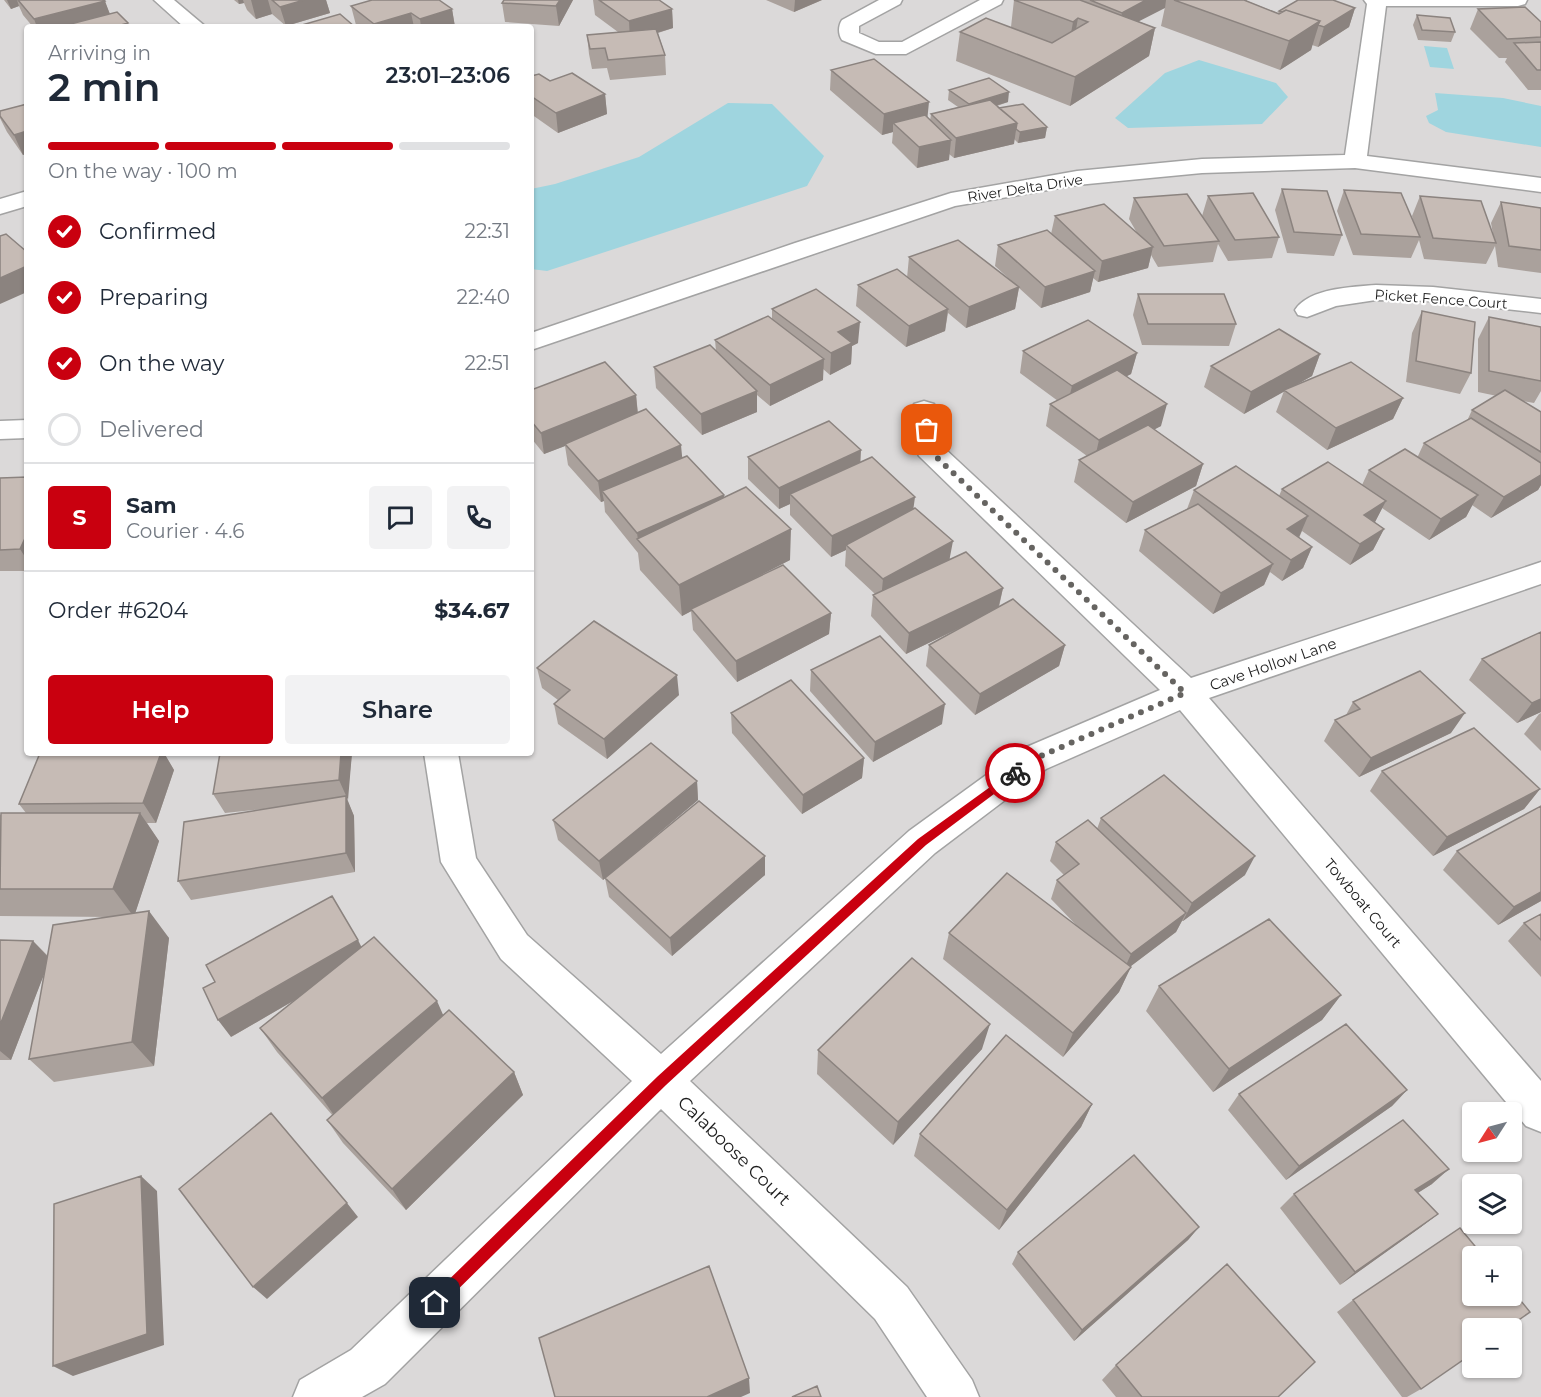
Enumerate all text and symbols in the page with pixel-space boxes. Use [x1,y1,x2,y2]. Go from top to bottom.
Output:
text: Arriving in [48,41,151,65]
text: 23:01–23:06 [386,62,510,89]
text: 2 min [48,63,161,111]
text: On the way · 100 m [48,159,238,183]
street label: River Delta Drive [966,170,1084,206]
icon: check [48,215,81,248]
text: Confirmed [99,218,216,245]
text: 22:31 [465,219,510,243]
icon: check [48,281,81,314]
text: Preparing [99,284,208,311]
text: 22:40 [457,285,510,309]
street label: Picket Fence Court [1374,285,1508,313]
icon: check [48,347,81,380]
text: On the way [99,350,224,377]
text: 22:51 [465,351,510,375]
pin [901,404,952,455]
icon: bag [910,413,943,446]
text: Delivered [99,416,204,443]
button: chat [369,486,432,549]
button: phone [447,486,510,549]
text: Sam [126,492,177,519]
text: S [72,504,87,531]
text: Courier · 4.6 [126,519,244,543]
text: Order #6204 [48,597,188,624]
text: $34.67 [434,597,510,624]
street label: Cave Hollow Lane [1207,633,1339,695]
button: Help [48,675,273,744]
button: Share [285,675,510,744]
courier [985,743,1045,803]
icon: bike [999,757,1032,790]
street label: Towboat Court [1320,855,1406,951]
street label: Calaboose Court [673,1092,795,1210]
north arrow [1462,1102,1522,1162]
map controls [1462,1102,1522,1378]
button: layers [1462,1174,1522,1234]
button: + [1462,1246,1522,1306]
pin [409,1277,460,1328]
icon: home [418,1286,451,1319]
button: − [1462,1318,1522,1378]

